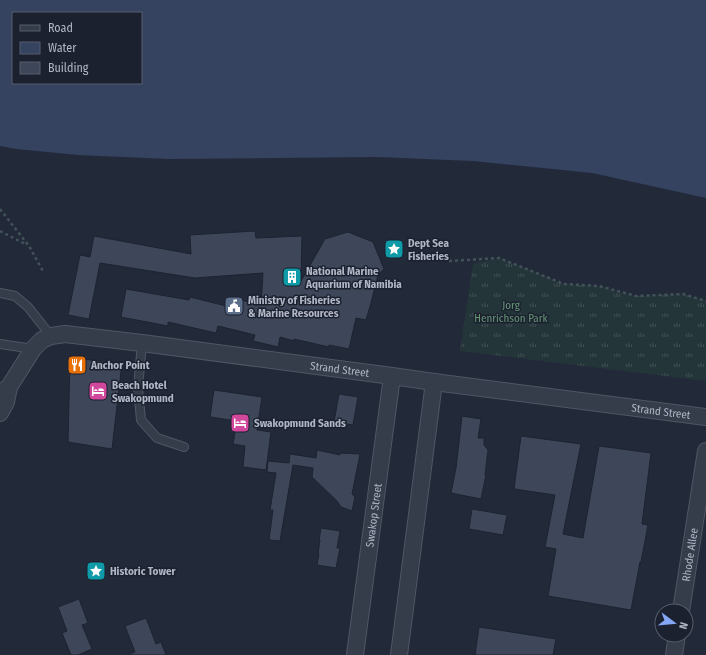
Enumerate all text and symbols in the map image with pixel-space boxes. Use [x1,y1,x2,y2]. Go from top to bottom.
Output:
legend [12,12,142,84]
text: Road [48,21,73,35]
text: Water [48,41,77,55]
text: Building [48,61,89,75]
place label: Dept Sea Fisheries [408,237,449,263]
place icon: Dept Sea Fisheries [383,238,405,260]
place label: National Marine Aquarium of Namibia [305,265,402,291]
building icon: National Marine Aquarium of Namibia [281,266,303,288]
place label: Ministry of Fisheries & Marine Resources [248,294,340,320]
public building icon: Ministry of Fisheries & Marine Resources [223,295,245,317]
park label: Jorg Henrichson Park [474,299,549,325]
restaurant icon: Anchor Point [66,354,88,376]
place label: Anchor Point [90,359,150,372]
street label: Strand Street [309,359,370,379]
place label: Beach Hotel Swakopmund [112,379,174,405]
hotel icon: Beach Hotel Swakopmund [87,380,109,402]
street label: Strand Street [631,401,692,421]
hotel icon: Swakopmund Sands [229,412,251,434]
place label: Swakopmund Sands [254,417,346,430]
street label: Swakop Street [363,482,384,548]
street label: Rhode Allee [679,527,700,582]
place icon: Historic Tower [85,560,107,582]
place label: Historic Tower [110,565,177,578]
north arrow [654,603,694,643]
text: N [676,621,690,631]

